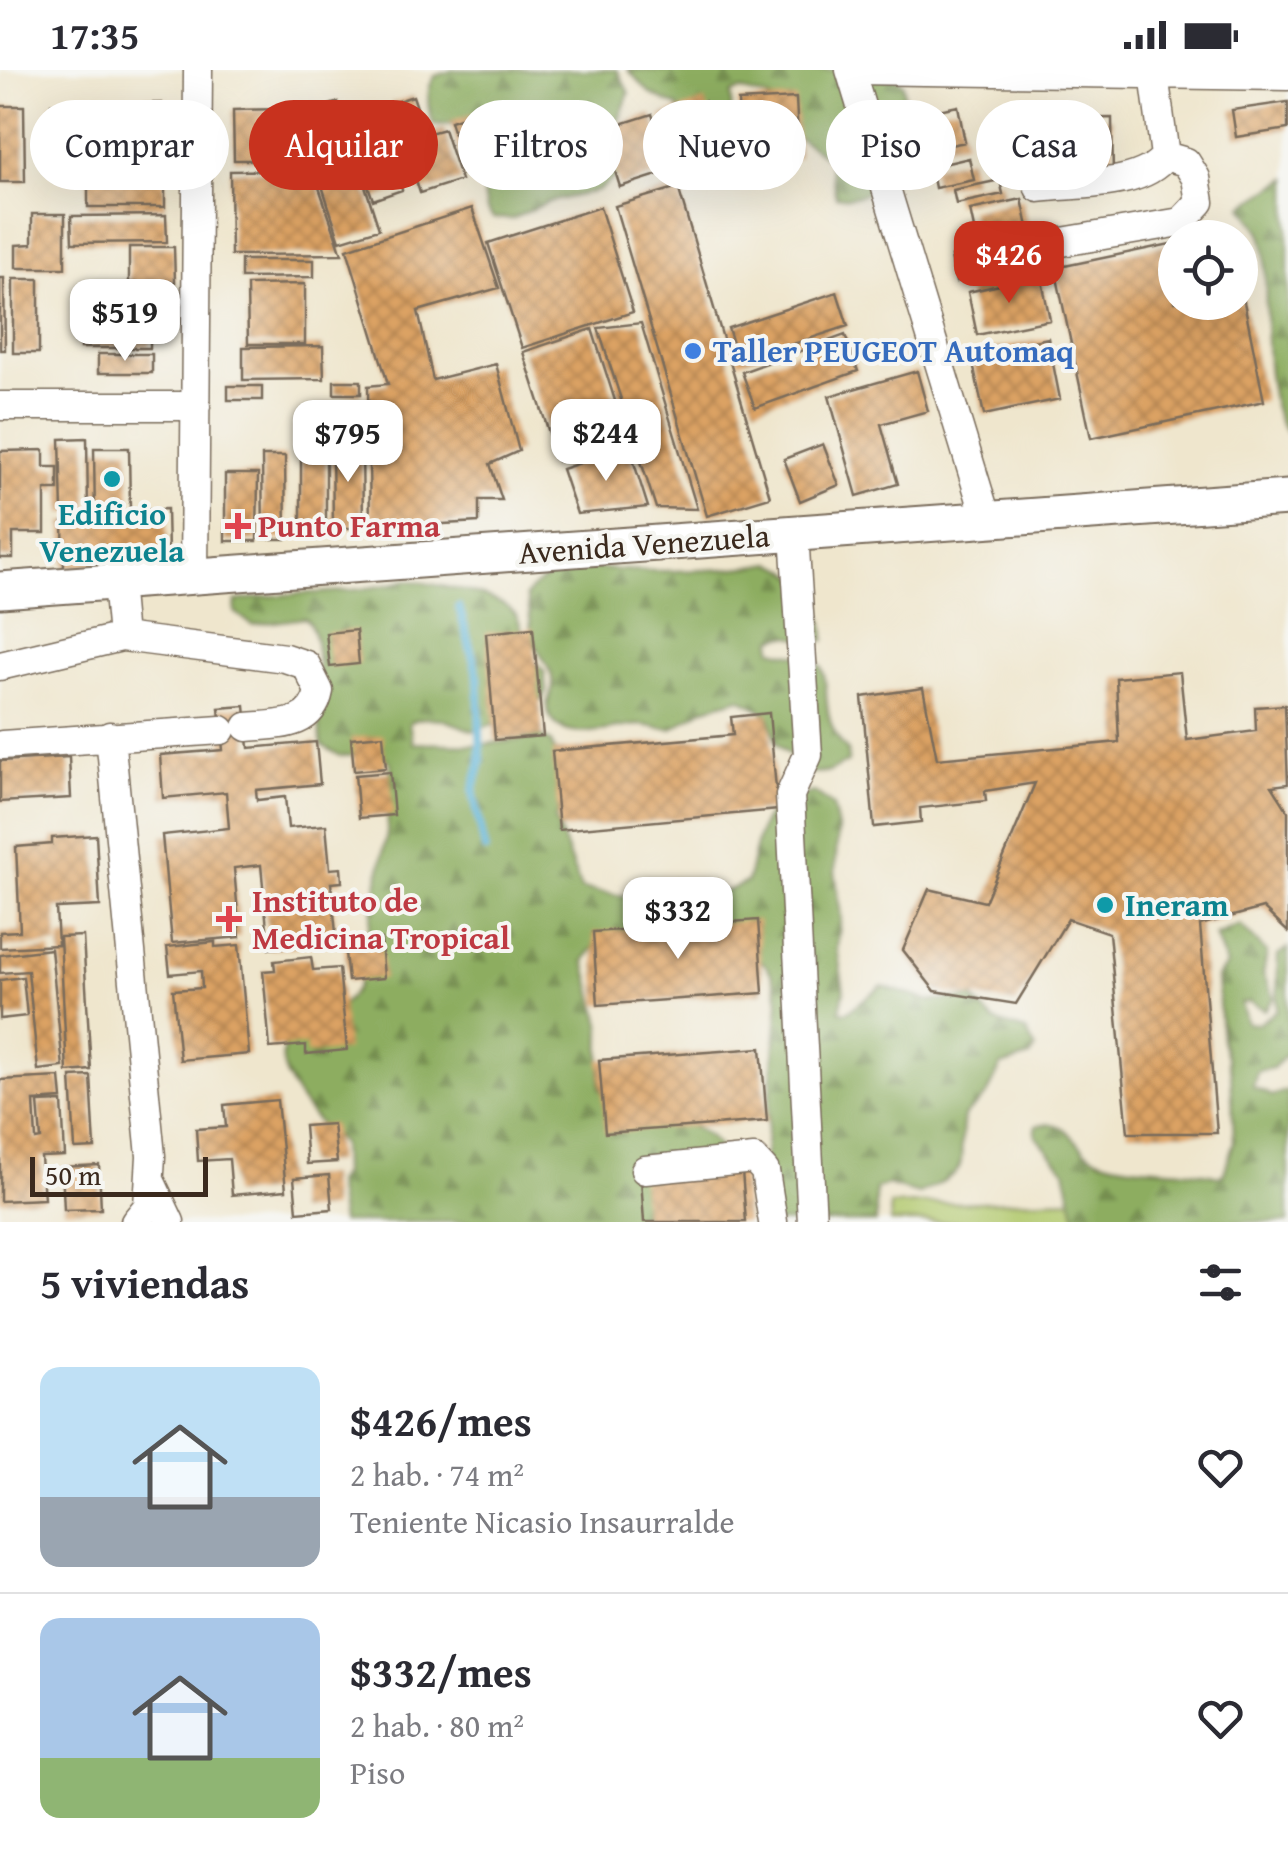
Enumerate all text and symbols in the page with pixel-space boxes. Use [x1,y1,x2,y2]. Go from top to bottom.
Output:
text: 17:35 [50,7,140,63]
chip: Comprar [30,100,229,190]
chip: Alquilar [249,100,438,190]
chip: Filtros [458,100,623,190]
chip: Nuevo [643,100,806,190]
chip: Piso [826,100,956,190]
chip: Casa [976,100,1112,190]
map controls [1158,220,1258,320]
button: locate [1158,220,1258,320]
pin: $426 [950,221,1068,306]
text: $426 [976,230,1042,277]
pin: $519 [66,279,184,364]
text: $519 [92,288,158,335]
place label: Taller PEUGEOT Automaq [713,327,1074,374]
marker: Taller PEUGEOT Automaq [682,340,704,362]
pin: $244 [547,399,665,484]
pin: $795 [289,400,407,485]
text: $244 [573,408,639,455]
text: $795 [315,409,381,456]
marker: Edificio Venezuela [101,468,123,490]
place label: Edificio Venezuela [39,490,185,574]
place label: Punto Farma [258,502,441,549]
street label: Avenida Venezuela [517,511,771,576]
marker: Punto Farma [227,515,249,537]
place label: Instituto de Medicina Tropical [252,877,510,961]
pin: $332 [619,877,737,962]
place label: Ineram [1125,881,1229,928]
text: $332 [645,886,711,933]
marker: Ineram [1094,894,1116,916]
marker: Instituto de Medicina Tropical [216,906,242,932]
scale bar [30,1152,208,1196]
text: 50 m [45,1154,101,1195]
text: 5 viviendas [40,1252,249,1313]
icon: filters [1193,1255,1248,1310]
text: $426/mes [350,1390,532,1451]
icon: home [120,1407,240,1527]
icon: heart [1193,1440,1248,1495]
text: 2 hab. · 74 m² [350,1451,524,1498]
text: Teniente Nicasio Insaurralde [350,1498,735,1545]
text: $332/mes [350,1641,532,1702]
icon: home [120,1658,240,1778]
icon: heart [1193,1691,1248,1746]
text: 2 hab. · 80 m² [350,1702,524,1749]
text: Piso [350,1749,405,1796]

